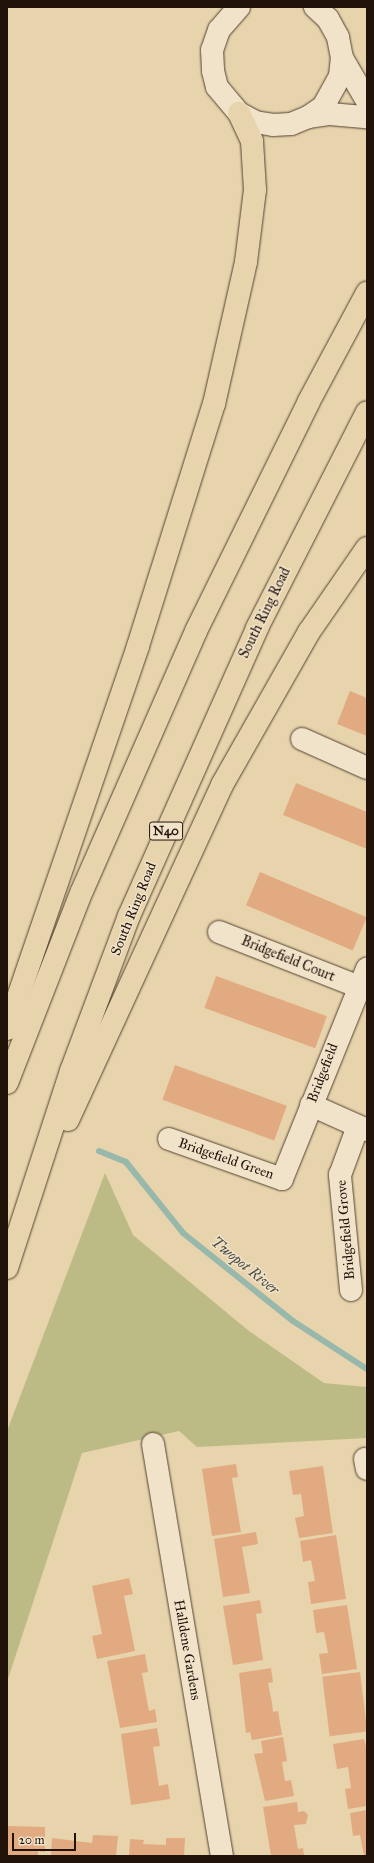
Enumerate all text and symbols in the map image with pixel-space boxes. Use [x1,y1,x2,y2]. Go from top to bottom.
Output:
street label: South Ring Road [236,565,294,661]
road number: N40 [149,820,183,842]
street label: South Ring Road [108,860,160,958]
street label: Bridgefield Court [239,933,337,985]
street label: Bridgefield [304,1041,342,1105]
street label: Bridgefield Green [176,1135,276,1183]
street label: Bridgefield Grove [333,1179,359,1281]
water label: Twopot River [207,1233,283,1299]
street label: Halldene Gardens [170,1598,204,1702]
scale bar [14,1825,78,1851]
text: 20 m [19,1833,45,1847]

